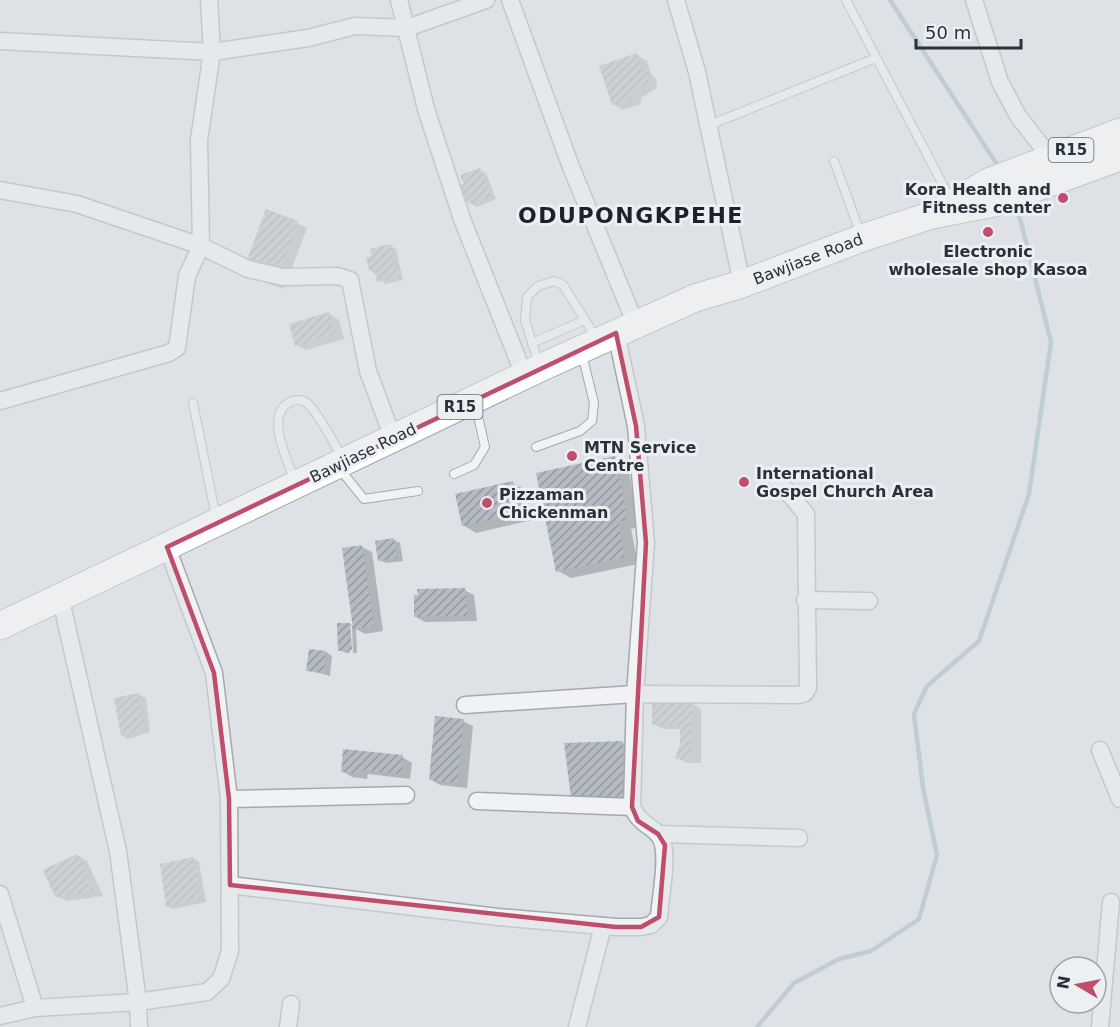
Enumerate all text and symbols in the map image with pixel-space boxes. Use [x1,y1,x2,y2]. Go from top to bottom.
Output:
scale bar [916,12,1021,50]
text: 50 m [925,22,971,43]
road number: R15 [1048,138,1094,162]
place label: Kora Health and Fitness center [905,180,1051,217]
marker: Kora Health and Fitness center [1056,191,1070,205]
district label: ODUPONGKPEHE [518,203,744,228]
marker: Electronic wholesale shop Kasoa [981,225,995,239]
street label: Bawjiase Road [750,229,866,289]
place label: Electronic wholesale shop Kasoa [888,242,1088,279]
road number: R15 [438,395,482,419]
street label: Bawjiase Road [307,419,419,487]
place label: MTN Service Centre [584,438,696,475]
marker: MTN Service Centre [565,449,579,463]
place label: International Gospel Church Area [756,464,934,501]
marker: International Gospel Church Area [737,475,751,489]
place label: Pizzaman Chickenman [499,485,608,522]
marker: Pizzaman Chickenman [480,496,494,510]
north arrow [1048,955,1108,1015]
text: N [1053,974,1074,991]

